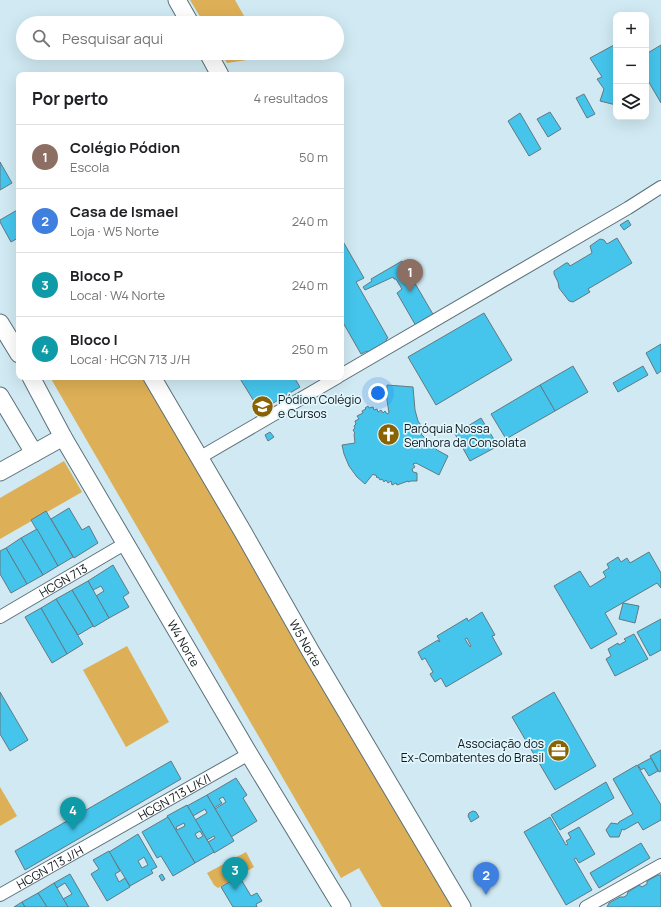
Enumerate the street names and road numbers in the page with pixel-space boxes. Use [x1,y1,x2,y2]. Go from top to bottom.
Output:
street label: HCGN 713 [36,559,90,601]
street label: W5 Norte [286,616,326,669]
street label: W4 Norte [164,617,204,669]
street label: HCGN 713 L/K/I [135,769,213,824]
street label: HCGN 713 J/H [13,841,86,893]

